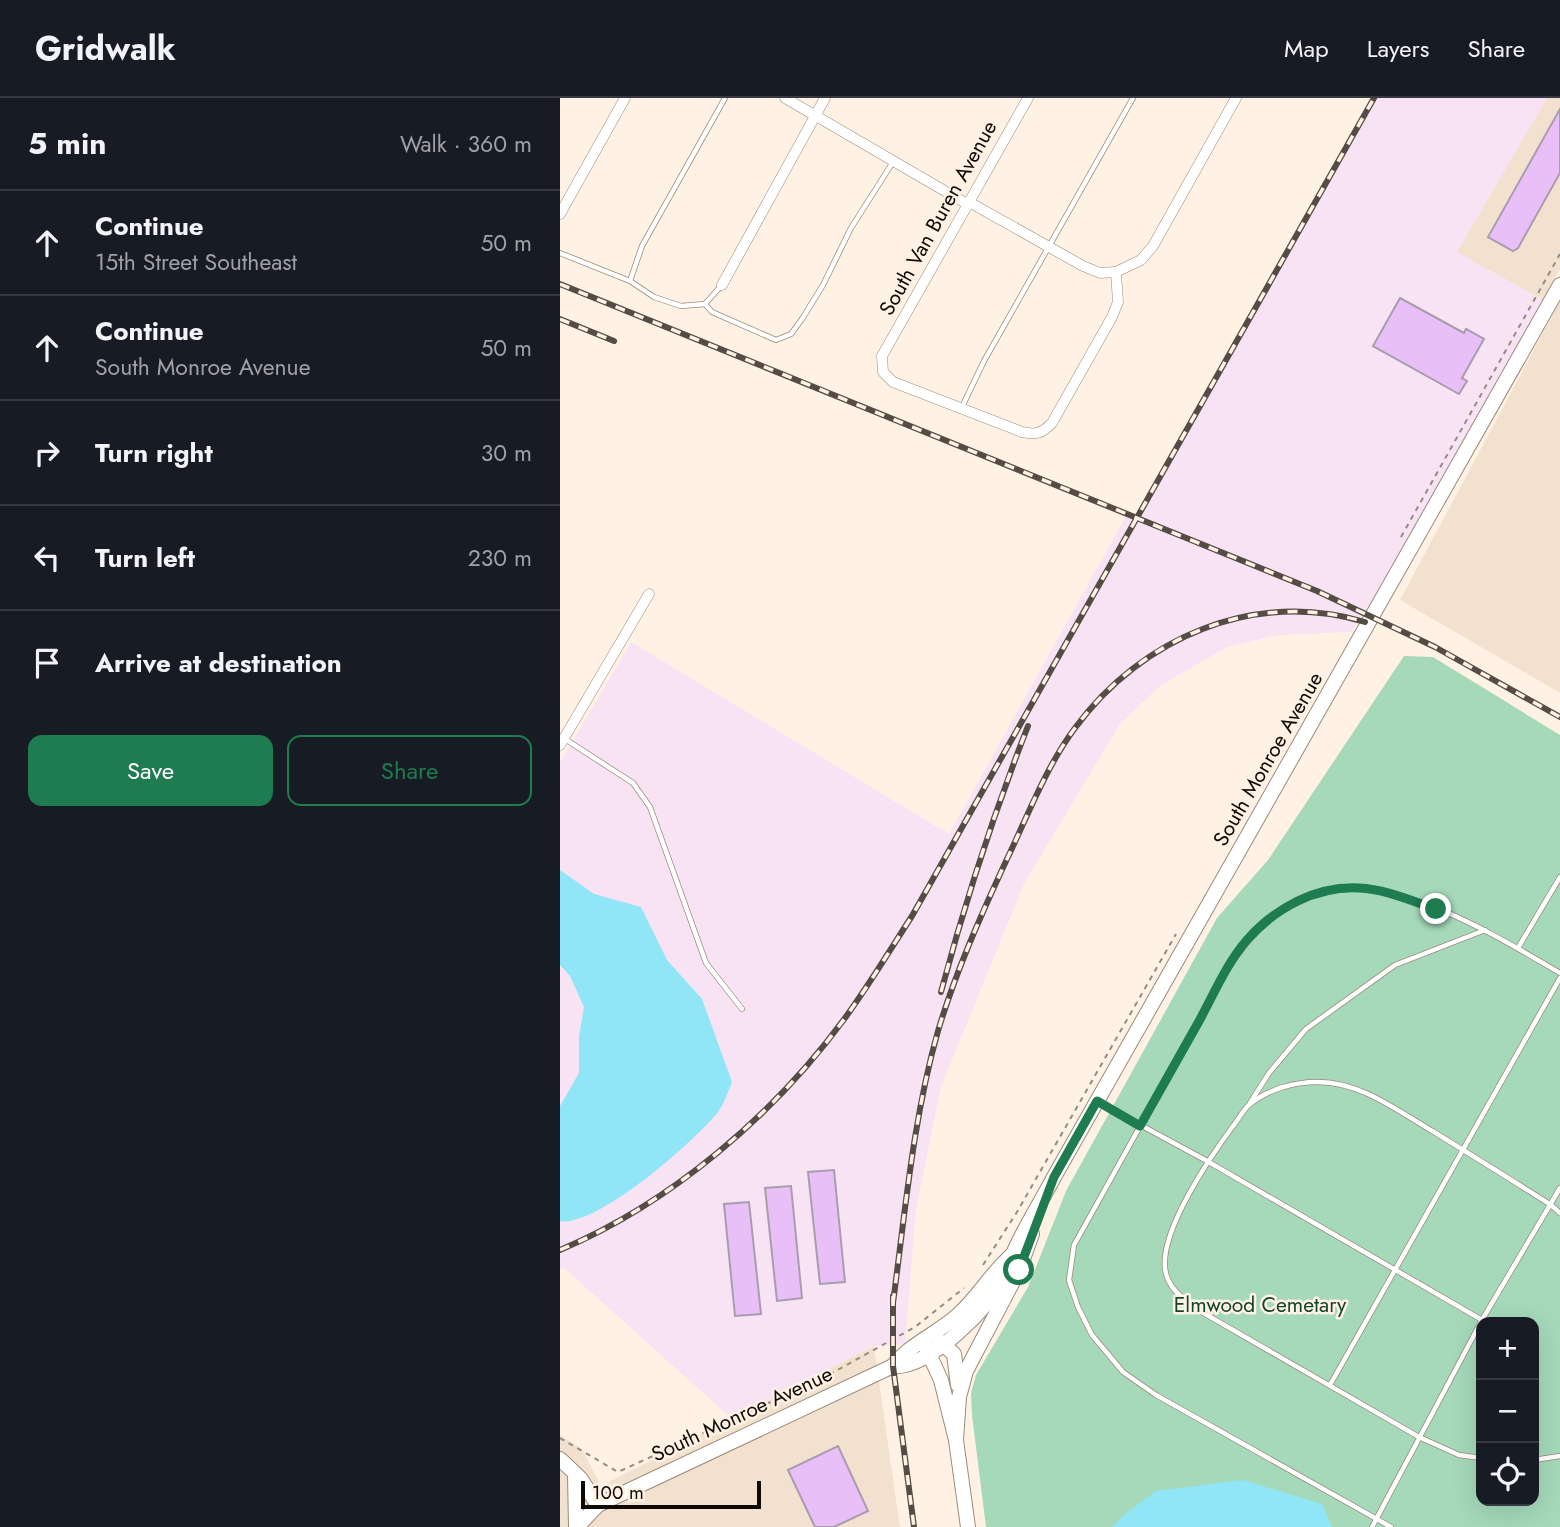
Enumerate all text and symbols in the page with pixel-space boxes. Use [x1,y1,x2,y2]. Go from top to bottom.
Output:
text: Gridwalk [35,25,176,72]
text: Map [1284,31,1329,66]
text: Layers [1367,31,1429,66]
text: Share [1467,31,1525,66]
street label: South Van Buren Avenue [872,115,1004,321]
text: 5 min [28,122,106,165]
text: Walk · 360 m [400,127,532,161]
text: Continue [95,207,204,245]
icon: ahead [28,224,66,262]
text: 50 m [480,226,532,260]
text: 15th Street Southeast [95,245,297,279]
text: Continue [95,312,204,350]
icon: ahead [28,329,66,367]
text: 50 m [480,331,532,365]
text: South Monroe Avenue [95,350,311,384]
icon: right [28,434,66,472]
text: Turn right [95,434,213,472]
text: 30 m [481,436,532,470]
icon: left [28,539,66,577]
text: Turn left [95,539,195,577]
text: 230 m [468,541,532,575]
icon: arrive [28,644,66,682]
text: Arrive at destination [95,644,342,682]
street label: South Monroe Avenue [1206,666,1330,852]
button: Save [28,735,273,806]
button: Share [287,735,532,806]
route end [1420,893,1451,924]
route start [1003,1254,1034,1285]
park label: Elmwood Cemetary [1174,1290,1347,1320]
map controls [1476,1317,1539,1506]
button: + [1476,1317,1539,1380]
street label: South Monroe Avenue [647,1359,838,1469]
button: − [1476,1380,1539,1443]
button: locate [1476,1443,1539,1506]
scale bar [581,1478,761,1510]
text: 100 m [592,1479,644,1506]

